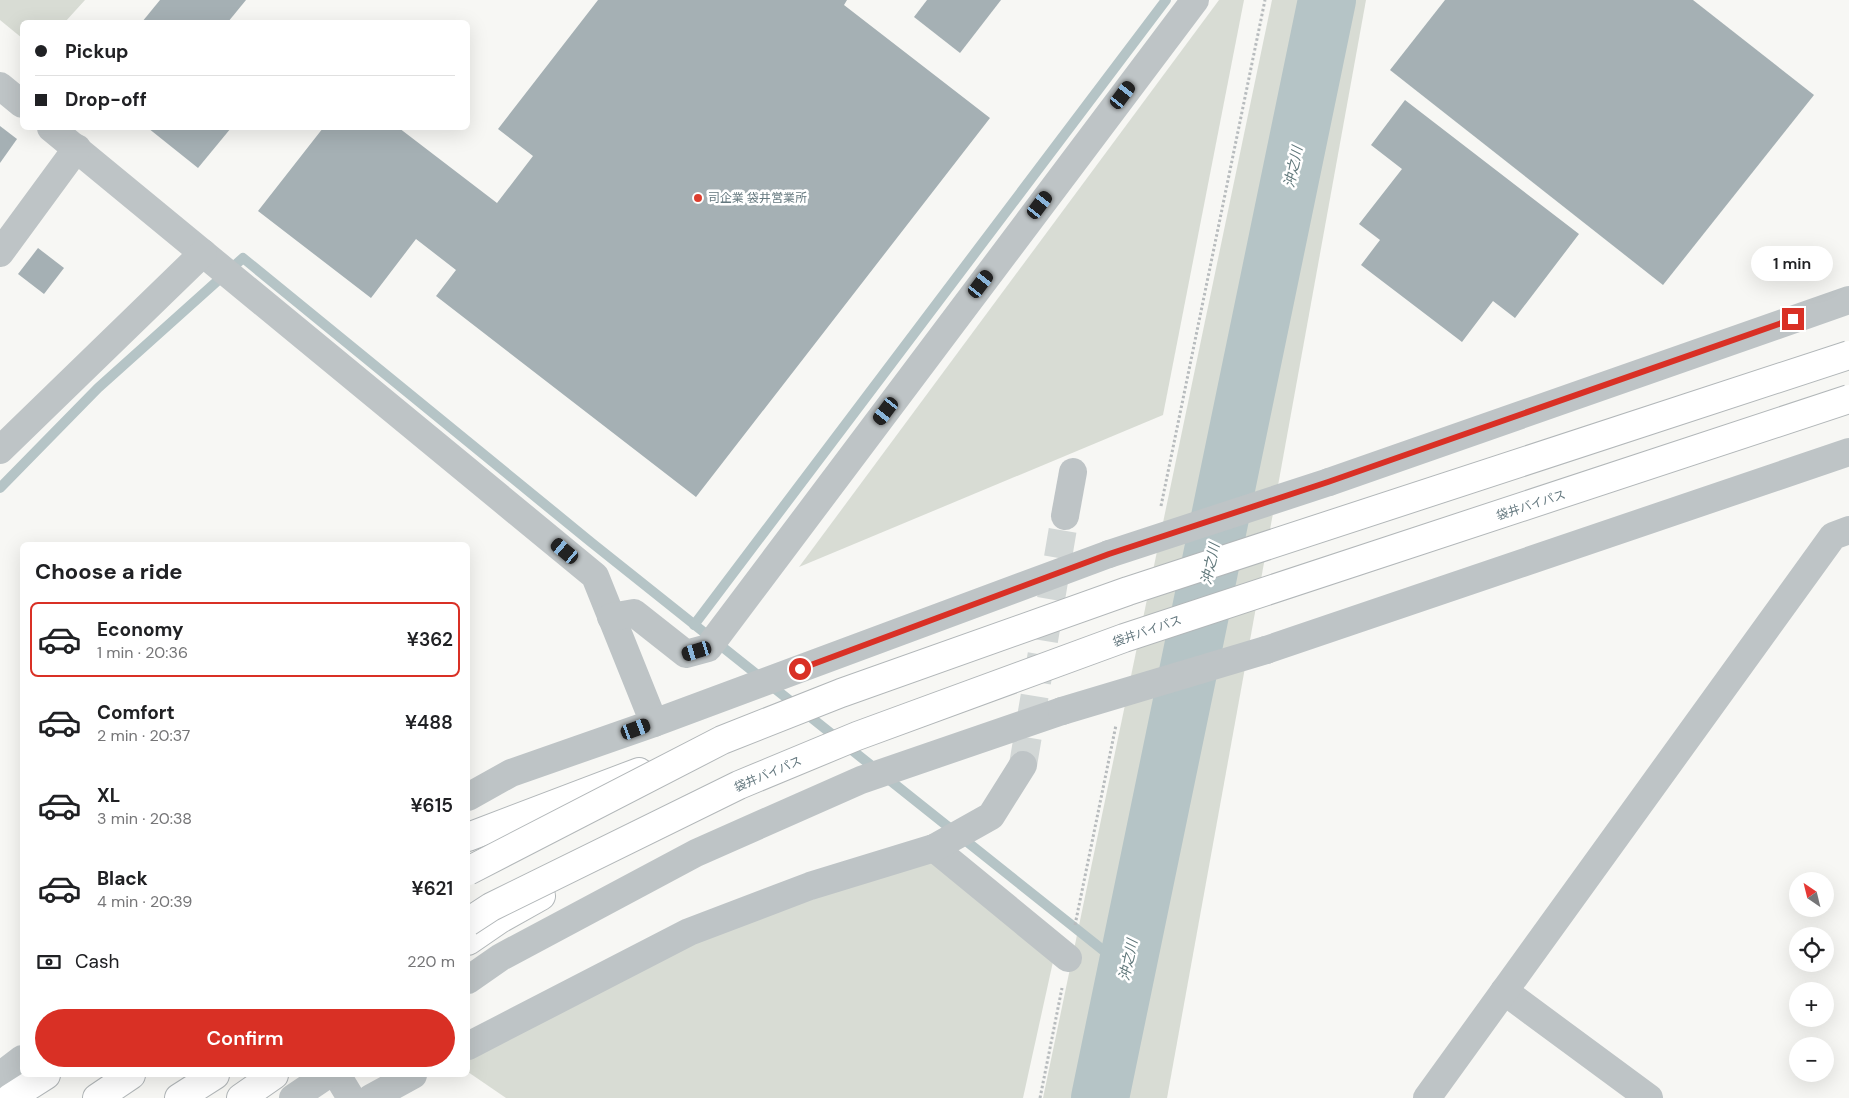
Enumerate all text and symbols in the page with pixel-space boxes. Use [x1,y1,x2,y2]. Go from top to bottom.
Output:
text: Pickup [65,39,129,64]
car [1107,79,1138,111]
text: Drop-off [65,87,147,112]
water label: 沖之川 [1280,143,1307,189]
car [1024,189,1055,221]
place label: 司企業 袋井営業所 [708,190,807,206]
marker: 司企業 袋井営業所 [692,192,704,204]
callout: 1 min [1752,246,1834,282]
text: 1 min [1773,253,1811,274]
car [965,268,996,300]
route end [1782,308,1804,330]
car [870,395,901,427]
street label: 袋井バイパス [1493,486,1568,524]
car [548,536,581,566]
water label: 沖之川 [1197,540,1224,586]
text: Choose a ride [35,557,183,586]
street label: 袋井バイパス [1110,612,1184,651]
icon: car [37,617,82,662]
text: Economy [97,617,184,642]
text: ¥362 [407,627,453,652]
car [680,639,713,663]
text: 1 min · 20:36 [97,642,188,663]
route start [789,658,811,680]
icon: car [37,700,82,745]
text: Comfort [97,700,175,725]
text: ¥488 [405,710,453,735]
car [619,717,652,741]
text: 2 min · 20:37 [97,725,190,746]
street label: 袋井バイパス [731,753,804,796]
icon: car [37,783,82,828]
text: XL [97,783,120,808]
text: ¥615 [411,793,453,818]
text: 3 min · 20:38 [97,808,192,829]
icon: car [37,866,82,911]
text: Black [97,866,148,891]
north arrow [1789,872,1834,918]
map controls [1789,872,1834,1082]
text: ¥621 [412,876,453,901]
text: 4 min · 20:39 [97,891,192,912]
button: locate [1789,927,1834,972]
water label: 沖之川 [1115,936,1142,982]
icon: cash [35,948,63,976]
text: Cash [75,949,119,974]
text: 220 m [407,951,455,972]
button: + [1789,982,1834,1027]
button: Confirm [35,1009,455,1067]
button: − [1789,1037,1834,1082]

